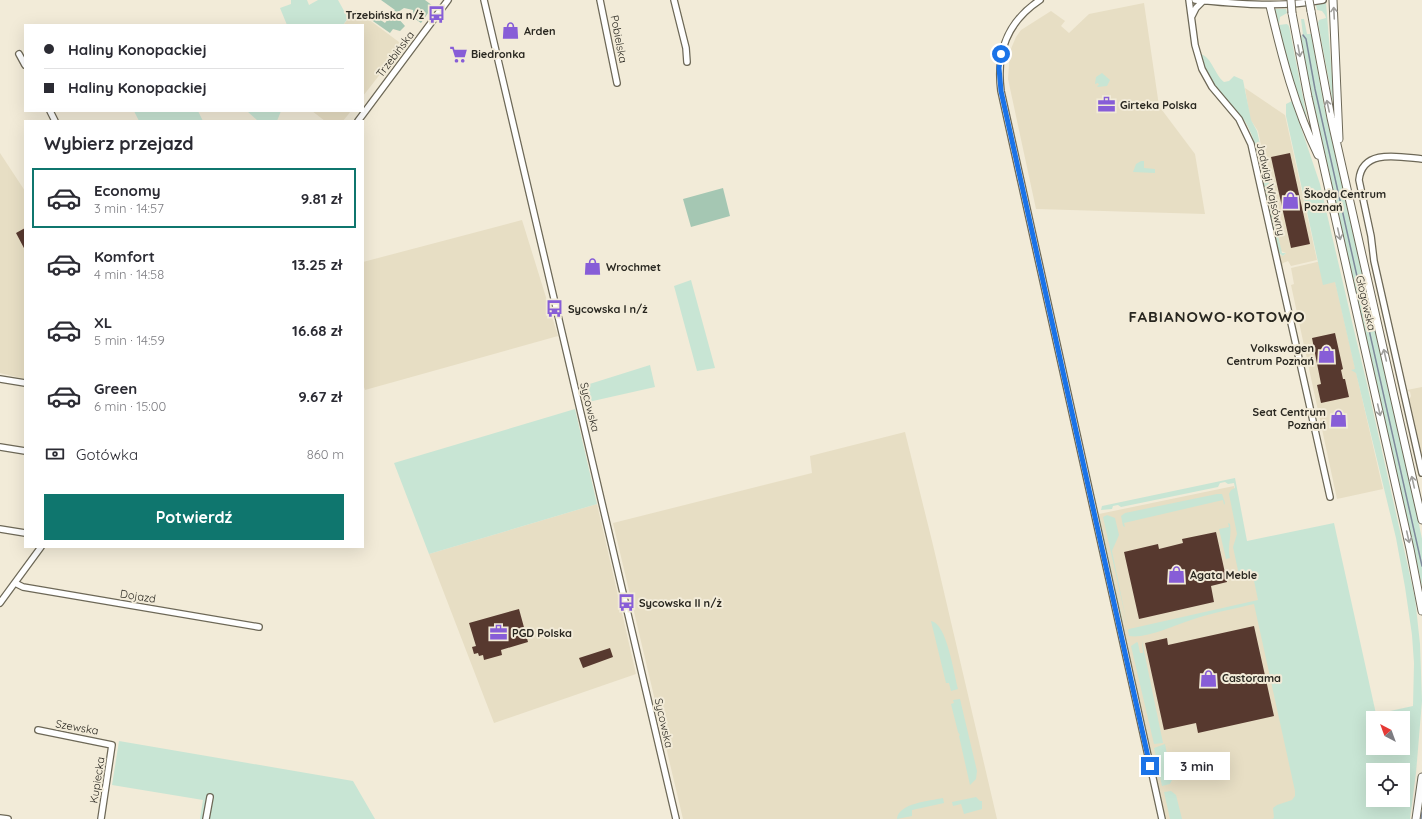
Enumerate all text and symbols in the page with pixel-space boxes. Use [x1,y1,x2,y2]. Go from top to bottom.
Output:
bus stop icon: Trzebińska n/ż [427,5,447,25]
one-way arrow [1330,7,1337,20]
place label: Trzebińska n/ż [346,8,425,22]
street label: Pobielska [607,14,631,64]
shop icon: Arden [501,21,521,41]
place label: Arden [524,24,556,38]
street label: Trzebińska [373,28,417,80]
text: Haliny Konopackiej [68,40,207,59]
supermarket icon: Biedronka [448,44,468,64]
one-way arrow [1295,44,1303,57]
route start [992,45,1010,63]
place label: Biedronka [471,47,525,61]
text: Haliny Konopackiej [68,78,207,97]
office icon: Girteka Polska [1097,95,1117,115]
place label: Girteka Polska [1120,98,1197,112]
one-way arrow [1324,99,1332,112]
text: Wybierz przejazd [44,132,194,155]
street label: Jadwigi Wajsówny [1253,141,1289,237]
icon: car [46,180,82,216]
text: Economy [94,181,161,200]
place label: Škoda Centrum Poznań [1304,187,1386,214]
text: 9.81 zł [301,189,342,208]
shop icon: Škoda Centrum Poznań [1281,190,1301,210]
text: 3 min · 14:57 [94,200,164,216]
one-way arrow [1335,227,1343,240]
icon: car [46,246,82,282]
text: Komfort [94,247,155,266]
text: 13.25 zł [292,255,342,274]
shop icon: Wrochmet [583,257,603,277]
place label: Wrochmet [606,260,661,274]
text: 4 min · 14:58 [94,266,164,282]
street label: Głogowska [1353,274,1379,332]
bus stop icon: Sycowska I n/ż [545,299,565,319]
place label: Sycowska I n/ż [568,302,648,316]
district label: FABIANOWO-KOTOWO [1128,307,1306,326]
icon: car [46,312,82,348]
text: XL [94,313,112,332]
text: 16.68 zł [292,321,342,340]
text: 5 min · 14:59 [94,332,165,348]
place label: Volkswagen Centrum Poznań [1226,341,1314,368]
shop icon: Volkswagen Centrum Poznań [1317,344,1337,364]
one-way arrow [1380,349,1388,362]
icon: car [46,378,82,414]
text: Green [94,379,137,398]
street label: Sycowska [577,381,603,433]
text: 9.67 zł [298,387,342,406]
text: 6 min · 15:00 [94,398,166,414]
one-way arrow [1375,403,1383,416]
place label: Seat Centrum Poznań [1253,405,1326,432]
shop icon: Seat Centrum Poznań [1329,408,1349,428]
icon: cash [44,443,66,465]
text: Gotówka [76,445,138,464]
text: 860 m [307,446,344,462]
one-way arrow [1409,476,1417,489]
button: Potwierdź [44,494,344,540]
one-way arrow [1404,530,1412,543]
shop icon: Agata Meble [1167,565,1187,585]
place label: Agata Meble [1190,568,1258,582]
street label: Dojazd [119,586,157,606]
bus stop icon: Sycowska II n/ż [616,593,636,613]
place label: Sycowska II n/ż [639,596,722,610]
office icon: PGD Polska [489,623,509,643]
place label: PGD Polska [512,626,572,640]
shop icon: Castorama [1199,668,1219,688]
place label: Castorama [1222,671,1281,685]
street label: Sycowska [651,697,677,749]
north arrow [1366,711,1410,755]
map controls [1366,711,1410,807]
street label: Szewska [54,716,100,738]
callout: 3 min [1164,752,1230,780]
street label: Kupiecka [86,756,108,804]
route end [1141,757,1159,775]
text: 3 min [1180,758,1214,774]
button: locate [1366,763,1410,807]

